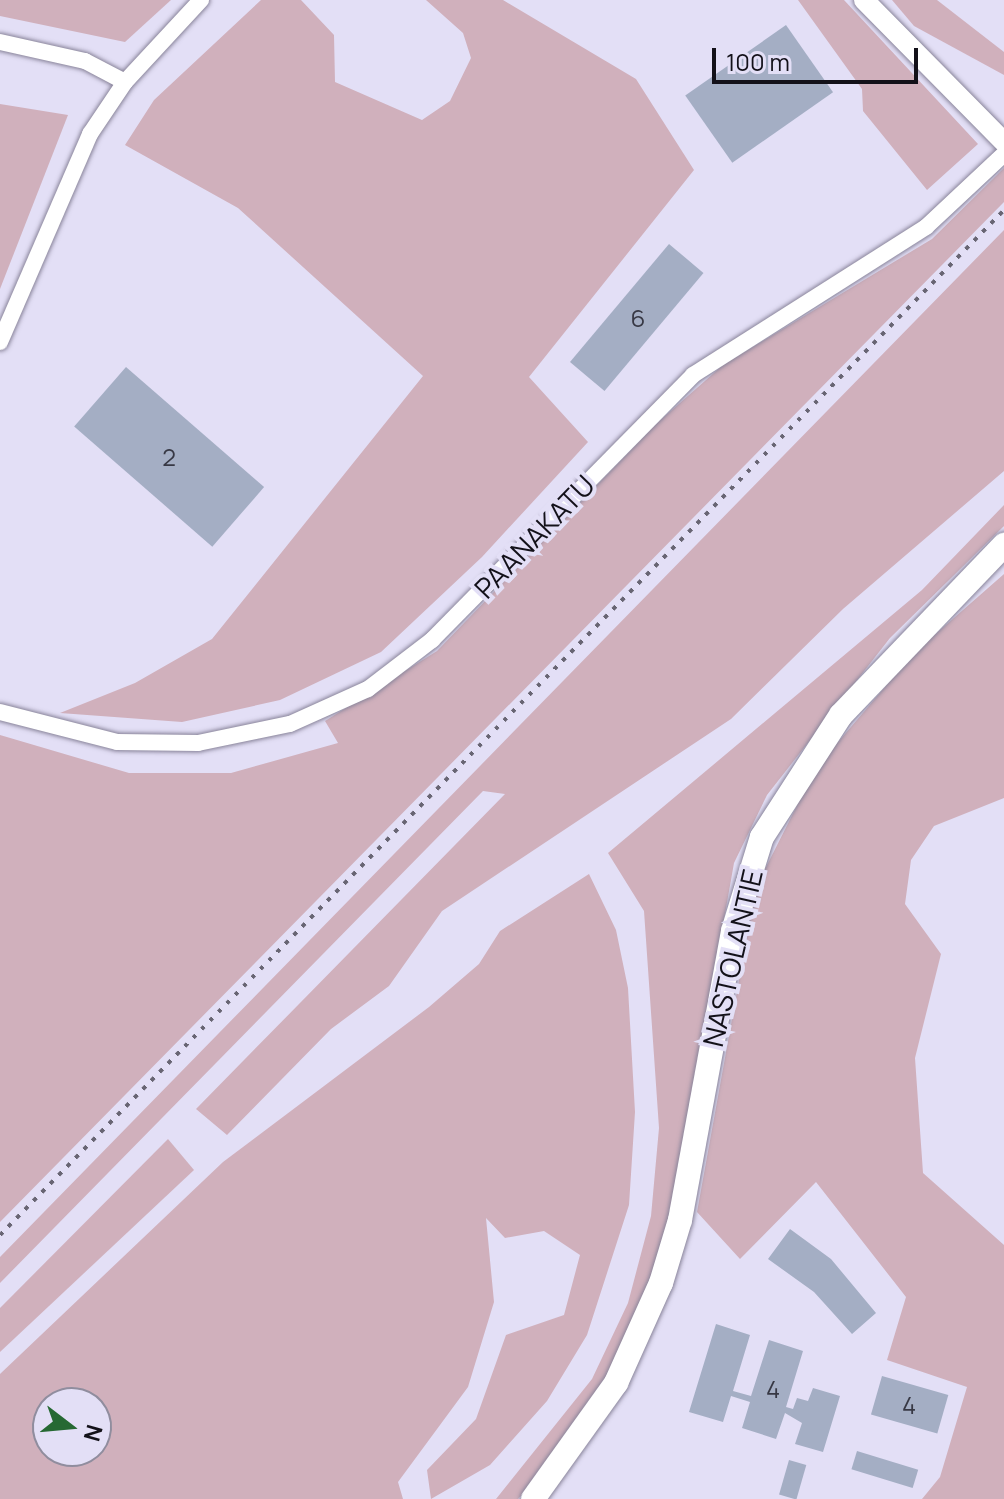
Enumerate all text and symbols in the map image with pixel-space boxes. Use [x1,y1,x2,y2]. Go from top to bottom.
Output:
scale bar [716,32,922,82]
text: 100 m [726,45,790,78]
house number: 6 [631,304,645,332]
house number: 2 [162,443,176,471]
street label: PAANAKATU [467,468,601,604]
street label: NASTOLANTIE [695,866,769,1050]
house number: 4 [766,1375,780,1403]
north arrow [32,1387,112,1467]
house number: 4 [902,1391,916,1419]
text: N [77,1421,110,1445]

